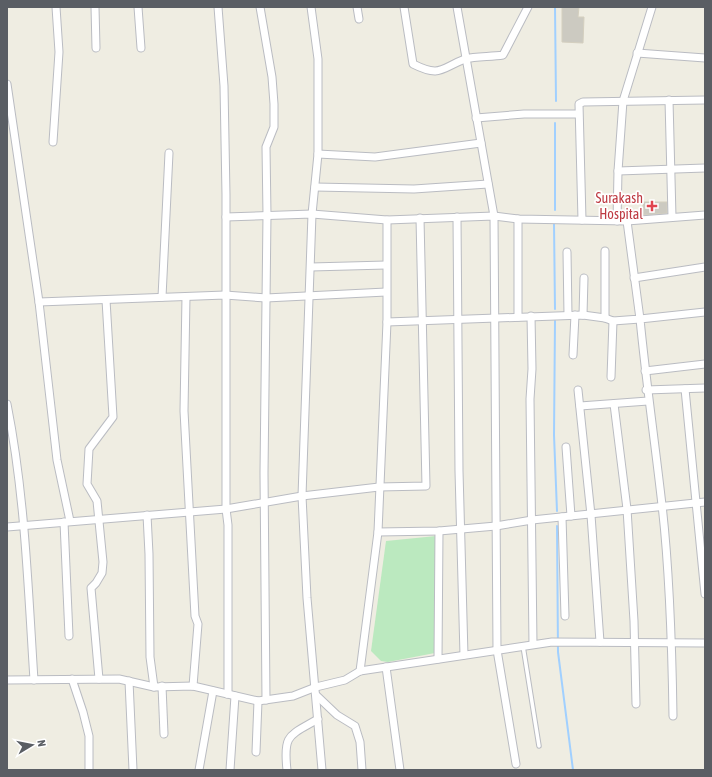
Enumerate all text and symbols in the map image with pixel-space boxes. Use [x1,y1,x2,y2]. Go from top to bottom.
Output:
place label: Surakash Hospital [596,190,643,222]
marker: Surakash Hospital [646,200,658,212]
north arrow [12,725,52,765]
text: N [35,739,48,748]

